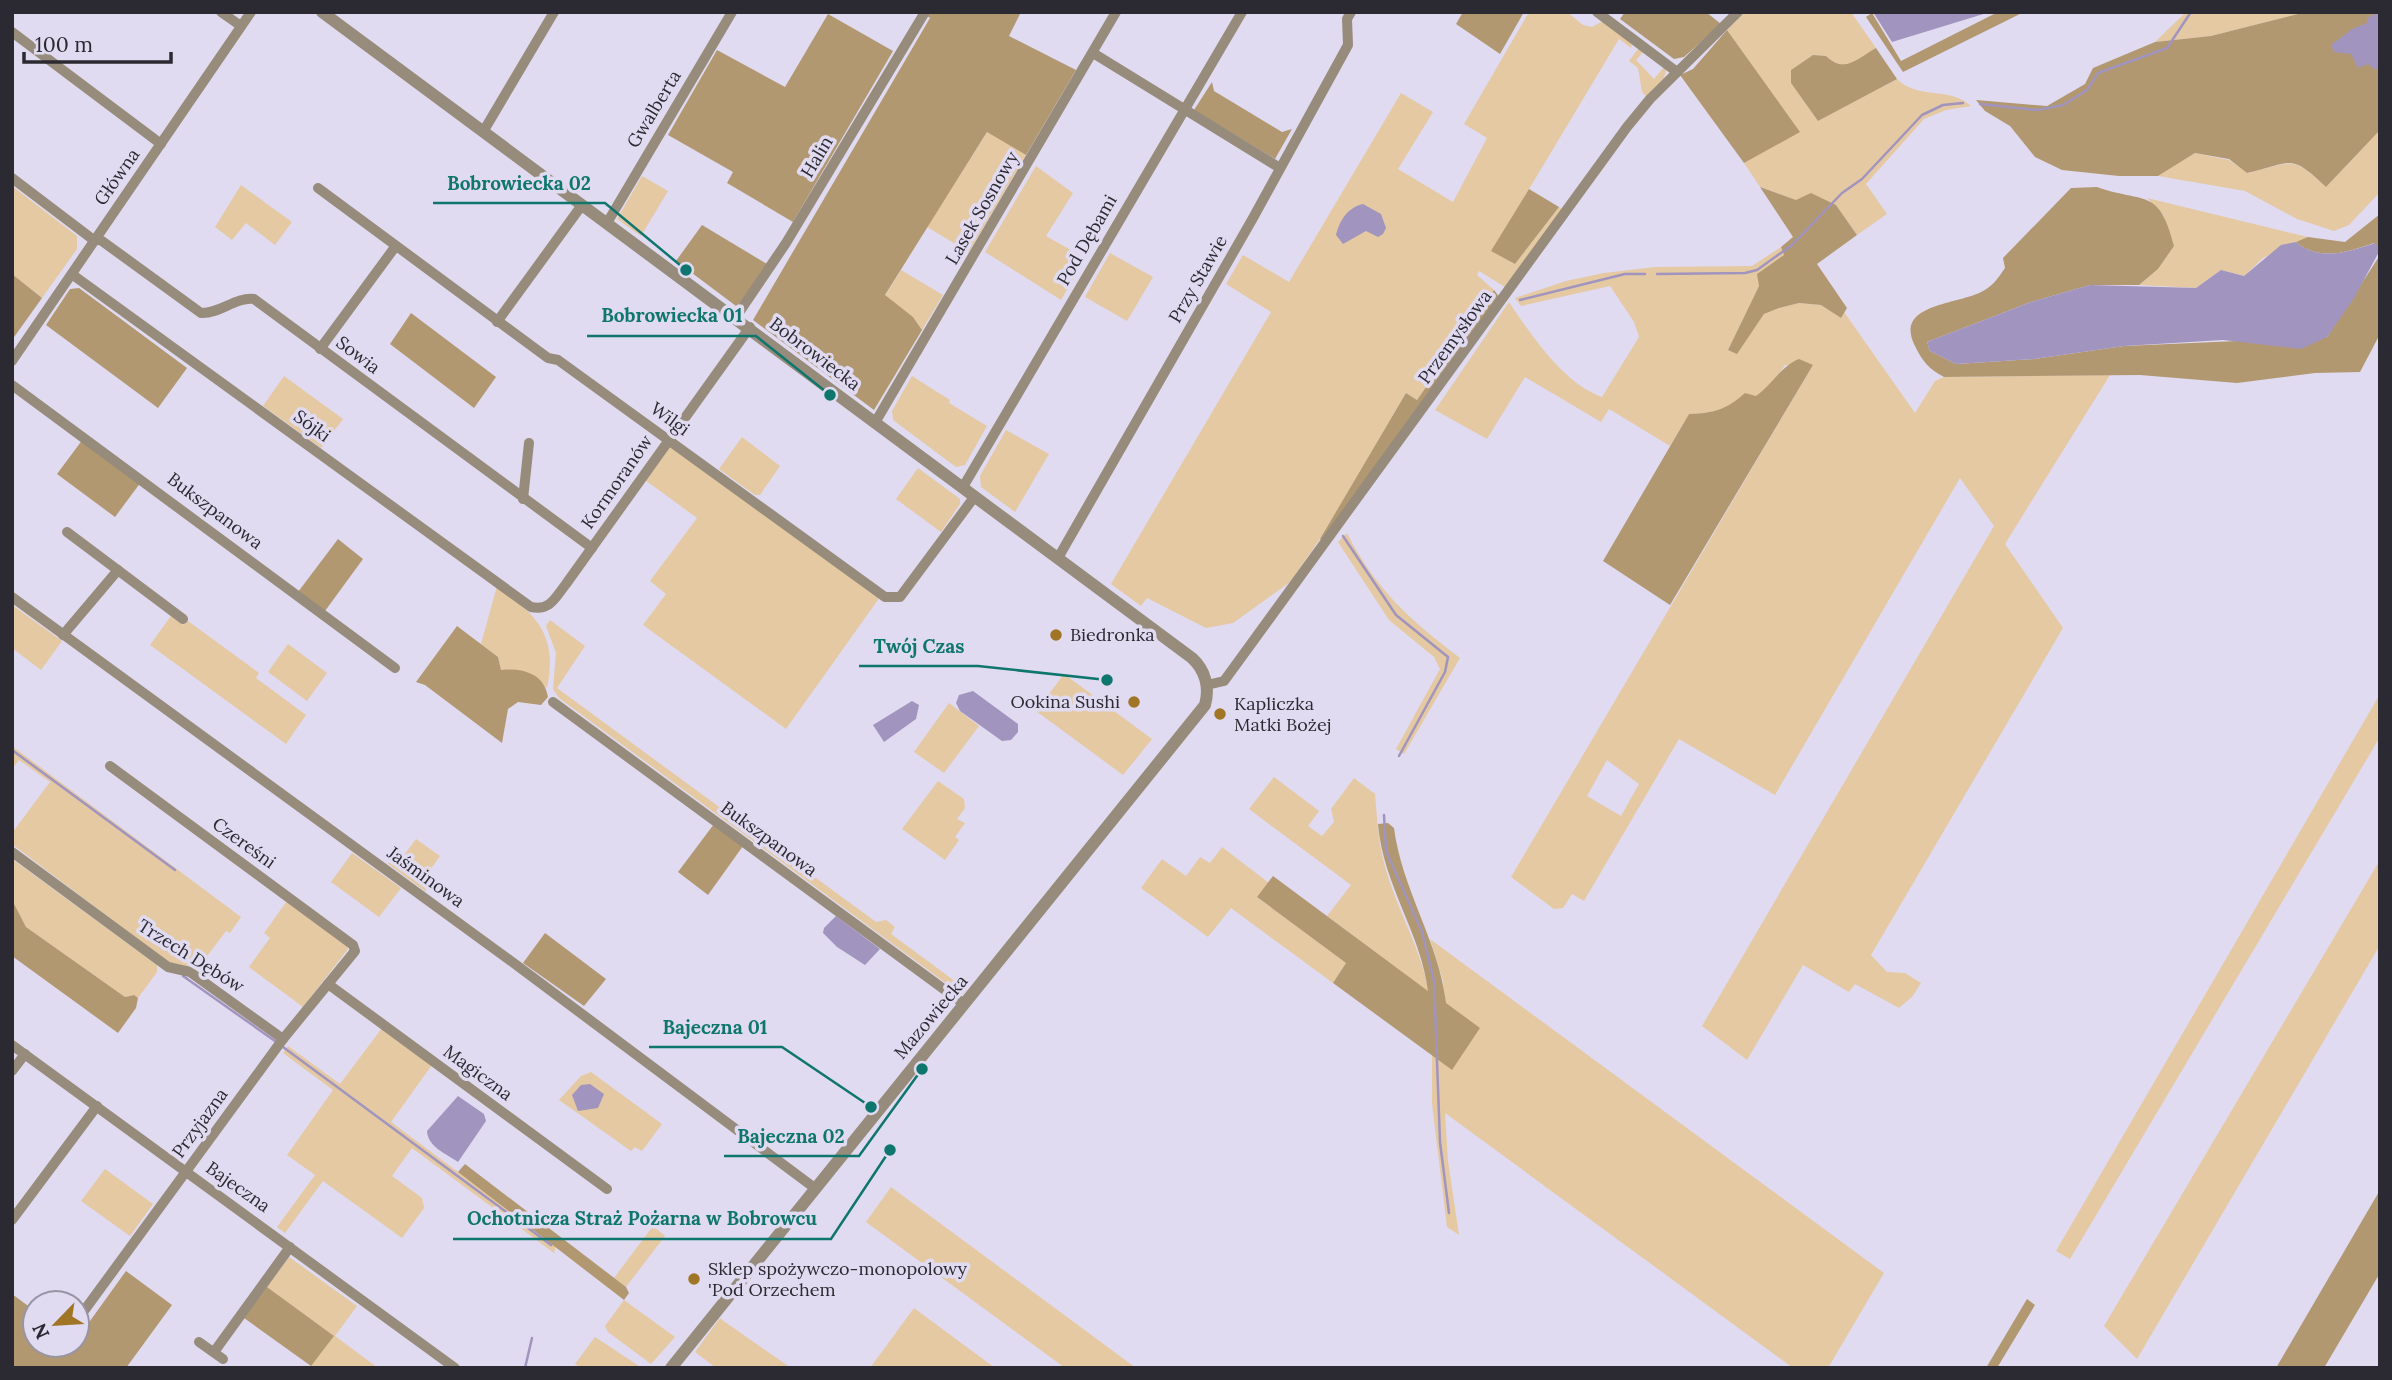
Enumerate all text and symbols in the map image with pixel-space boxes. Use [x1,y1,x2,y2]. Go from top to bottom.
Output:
scale bar [24,21,172,65]
text: 100 m [35,31,93,58]
street label: Gwalberta [621,66,686,152]
street label: Halin [795,132,838,182]
street label: Główna [89,144,144,210]
street label: Lasek Sosnowy [940,147,1023,268]
callout: Bobrowiecka 02 [433,163,605,203]
text: Bobrowiecka 02 [447,171,591,195]
street label: Pod Dębami [1051,190,1122,289]
street label: Przy Stawie [1163,231,1232,327]
street label: Przemysłowa [1413,285,1496,388]
callout: Bobrowiecka 01 [587,296,756,336]
text: Bobrowiecka 01 [601,303,743,327]
street label: Bobrowiecka [765,312,865,395]
street label: Sowia [332,331,385,379]
street label: Wilgi [646,397,694,441]
street label: Sójki [289,404,335,447]
street label: Kormoranów [576,430,658,533]
street label: Bukszpanowa [163,467,268,554]
place label: Biedronka [1070,623,1155,646]
callout: Twój Czas [859,626,978,666]
marker: Biedronka [1048,627,1064,643]
text: Twój Czas [873,634,965,658]
place label: Ookina Sushi [1011,690,1120,713]
place label: Kapliczka Matki Bożej [1234,692,1331,736]
marker: Ookina Sushi [1126,694,1142,710]
marker: Kapliczka Matki Bożej [1212,706,1228,722]
street label: Bukszpanowa [716,796,822,881]
street label: Czereśni [208,812,281,873]
street label: Jaśminowa [382,840,469,912]
street label: Trzech Dębów [134,914,249,998]
street label: Mazowiecka [889,970,972,1063]
callout: Bajeczna 01 [649,1007,782,1047]
text: Bajeczna 01 [663,1015,767,1039]
street label: Magiczna [439,1040,517,1105]
street label: Przyjazna [167,1083,233,1162]
callout: Bajeczna 02 [724,1116,859,1156]
text: Bajeczna 02 [737,1124,845,1148]
street label: Bajeczna [202,1156,275,1217]
callout: Ochotnicza Straż Pożarna w Bobrowcu [453,1199,831,1239]
text: Ochotnicza Straż Pożarna w Bobrowcu [467,1206,817,1230]
place label: Sklep spożywczo-monopolowy 'Pod Orzechem [708,1257,967,1301]
marker: Sklep spożywczo-monopolowy 'Pod Orzechem [686,1271,702,1287]
north arrow [21,1289,91,1359]
text: N [26,1319,55,1343]

